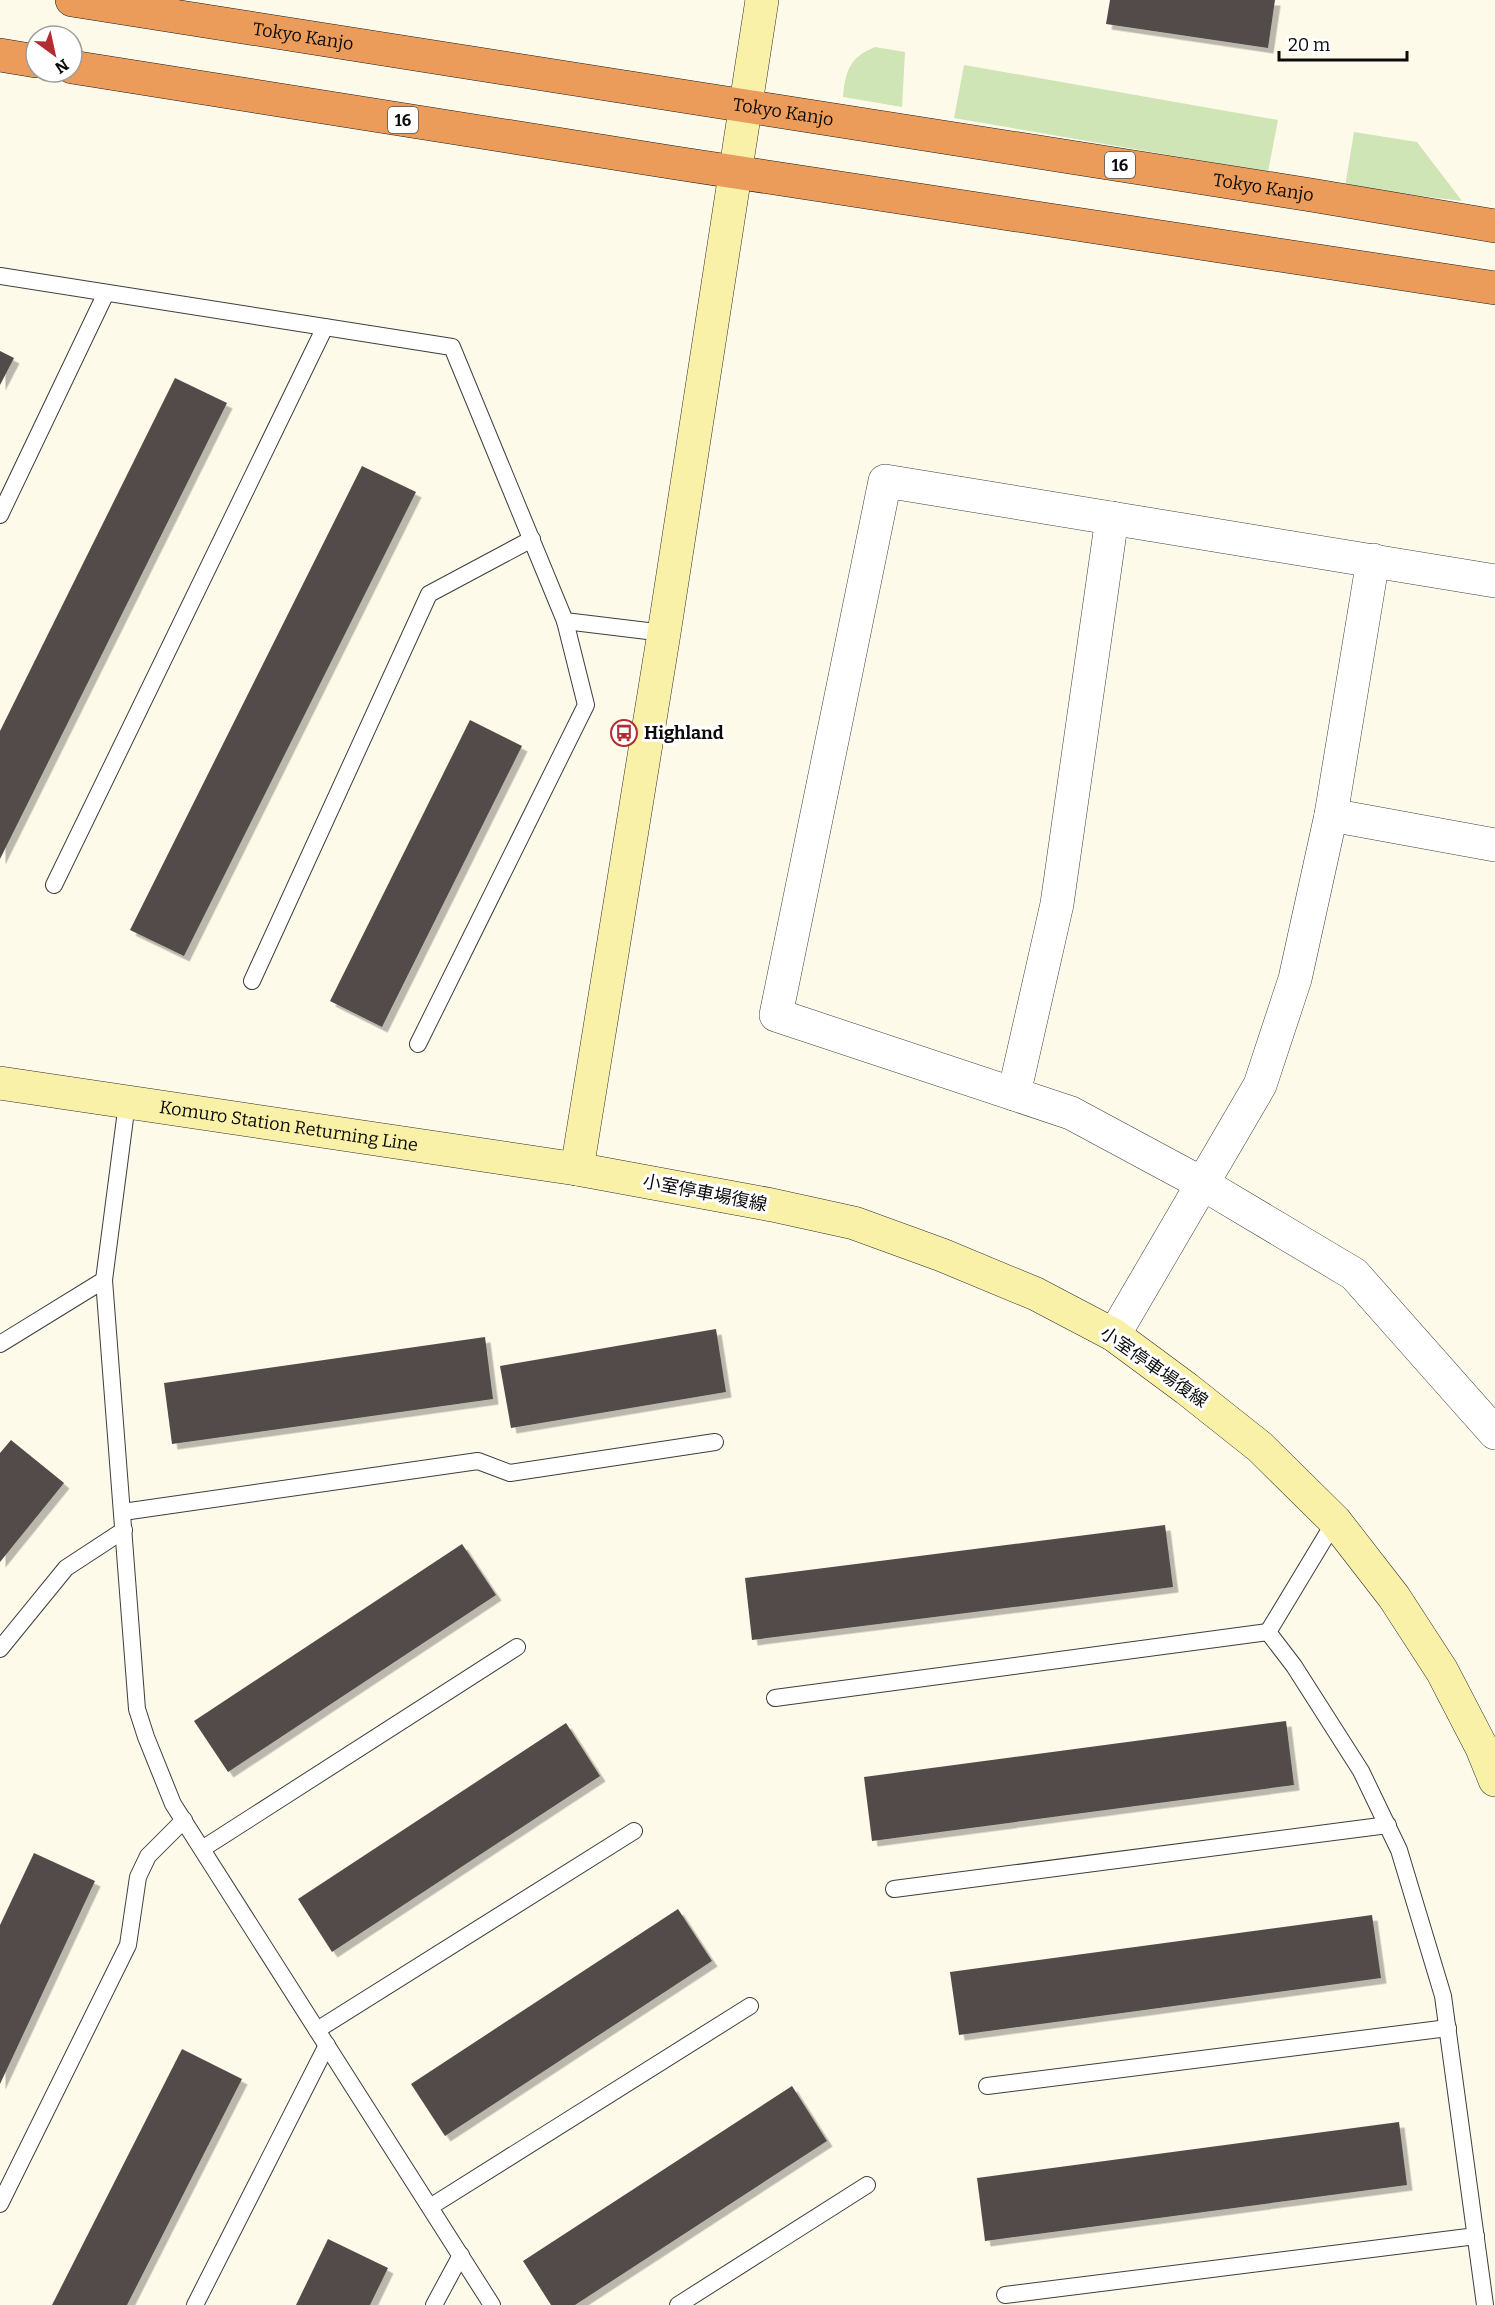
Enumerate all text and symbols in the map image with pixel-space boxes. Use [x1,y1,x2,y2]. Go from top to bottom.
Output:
street label: Tokyo Kanjo [251,18,355,55]
north arrow [24,24,84,84]
scale bar [1279,24,1406,62]
text: 20 m [1288,34,1330,56]
text: N [52,55,72,77]
street label: Tokyo Kanjo [731,93,835,131]
road number: 16 [388,107,418,133]
road number: 16 [1105,152,1135,178]
street label: Tokyo Kanjo [1211,169,1315,206]
bus stop icon: Highland [609,718,639,748]
place label: Highland [644,722,724,744]
street label: Komuro Station Returning Line [158,1096,420,1156]
street label: 小室停車場復線 [641,1170,769,1216]
street label: 小室停車場復線 [1096,1322,1212,1412]

